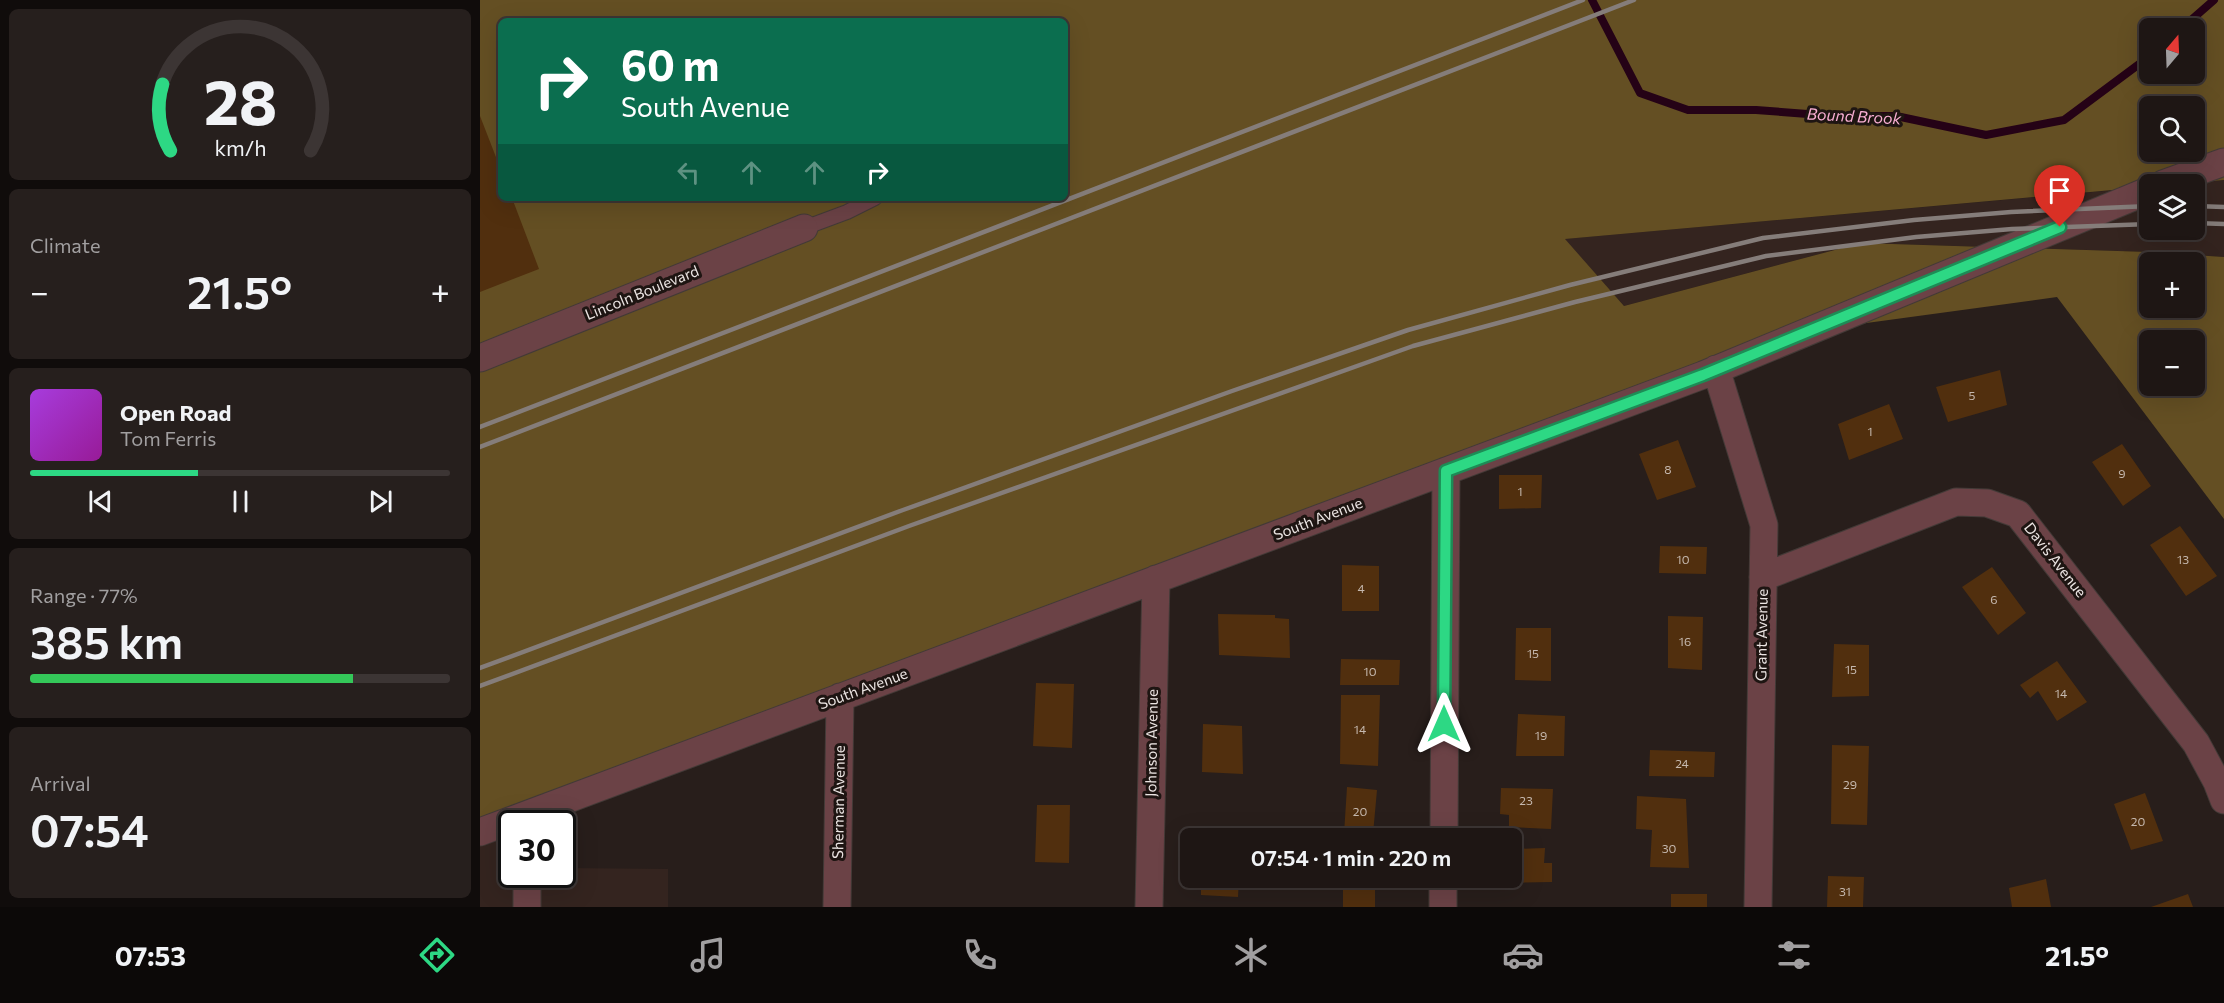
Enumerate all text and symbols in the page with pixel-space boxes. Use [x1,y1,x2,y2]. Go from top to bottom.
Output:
north arrow [2139,18,2205,84]
map controls [2139,18,2205,396]
text: 60 m [621,38,720,90]
icon: right [522,42,600,120]
text: 28 [203,62,277,138]
text: South Avenue [621,90,790,123]
button: search [2139,96,2205,162]
water label: Bound Brook [1806,104,1902,127]
text: km/h [214,135,266,161]
icon: left [672,156,705,189]
icon: ahead [735,156,768,189]
icon: ahead [798,156,831,189]
icon: right [861,156,894,189]
pin [2034,165,2085,227]
icon: arrive [2043,174,2076,207]
button: layers [2139,174,2205,240]
text: Climate [30,233,100,257]
button: + [2139,252,2205,318]
street label: Lincoln Boulevard [582,261,701,323]
text: 21.5° [187,263,292,318]
text: − [30,270,49,311]
text: + [431,270,450,311]
button: − [2139,330,2205,396]
house number: 5 [1969,388,1976,402]
text: Open Road [120,399,231,426]
house number: 1 [1867,424,1873,438]
text: Tom Ferris [120,426,216,450]
house number: 8 [1664,462,1672,476]
house number: 9 [2118,466,2126,480]
house number: 1 [1517,484,1523,498]
icon: previous [84,485,117,518]
icon: pause [224,485,257,518]
icon: next [364,485,397,518]
street label: South Avenue [1271,493,1365,543]
street label: Davis Avenue [2021,518,2091,600]
house number: 10 [1677,552,1690,566]
house number: 13 [2177,552,2189,566]
house number: 4 [1357,581,1365,595]
text: Range · 77% [30,583,138,607]
street label: Grant Avenue [1751,589,1771,681]
house number: 6 [1990,592,1998,606]
text: 385 km [30,613,183,668]
house number: 16 [1679,634,1691,648]
house number: 15 [1527,646,1539,660]
house number: 15 [1845,662,1857,676]
street label: South Avenue [816,664,910,713]
house number: 10 [1364,664,1377,678]
house number: 14 [2055,686,2067,700]
street label: Johnson Avenue [1141,689,1161,797]
position arrow [1412,692,1476,756]
house number: 14 [1354,722,1366,736]
house number: 19 [1535,728,1547,742]
street label: Sherman Avenue [828,745,848,859]
house number: 24 [1675,756,1689,770]
text: Arrival [30,771,91,795]
house number: 29 [1843,777,1857,791]
house number: 23 [1519,793,1533,807]
text: 07:54 [30,801,149,856]
house number: 20 [1353,804,1367,818]
speed limit sign: 30 [498,810,576,888]
house number: 20 [2131,814,2145,828]
house number: 30 [1662,841,1677,855]
text: 07:54 · 1 min · 220 m [1251,844,1451,871]
house number: 31 [1839,884,1851,898]
icon: directions [416,934,458,976]
icon: music [687,934,729,976]
icon: phone [959,934,1001,976]
icon: climate [1230,934,1272,976]
icon: car [1502,934,1544,976]
icon: filters [1773,934,1815,976]
text: 07:53 [115,939,186,972]
text: 21.5° [2045,939,2109,972]

